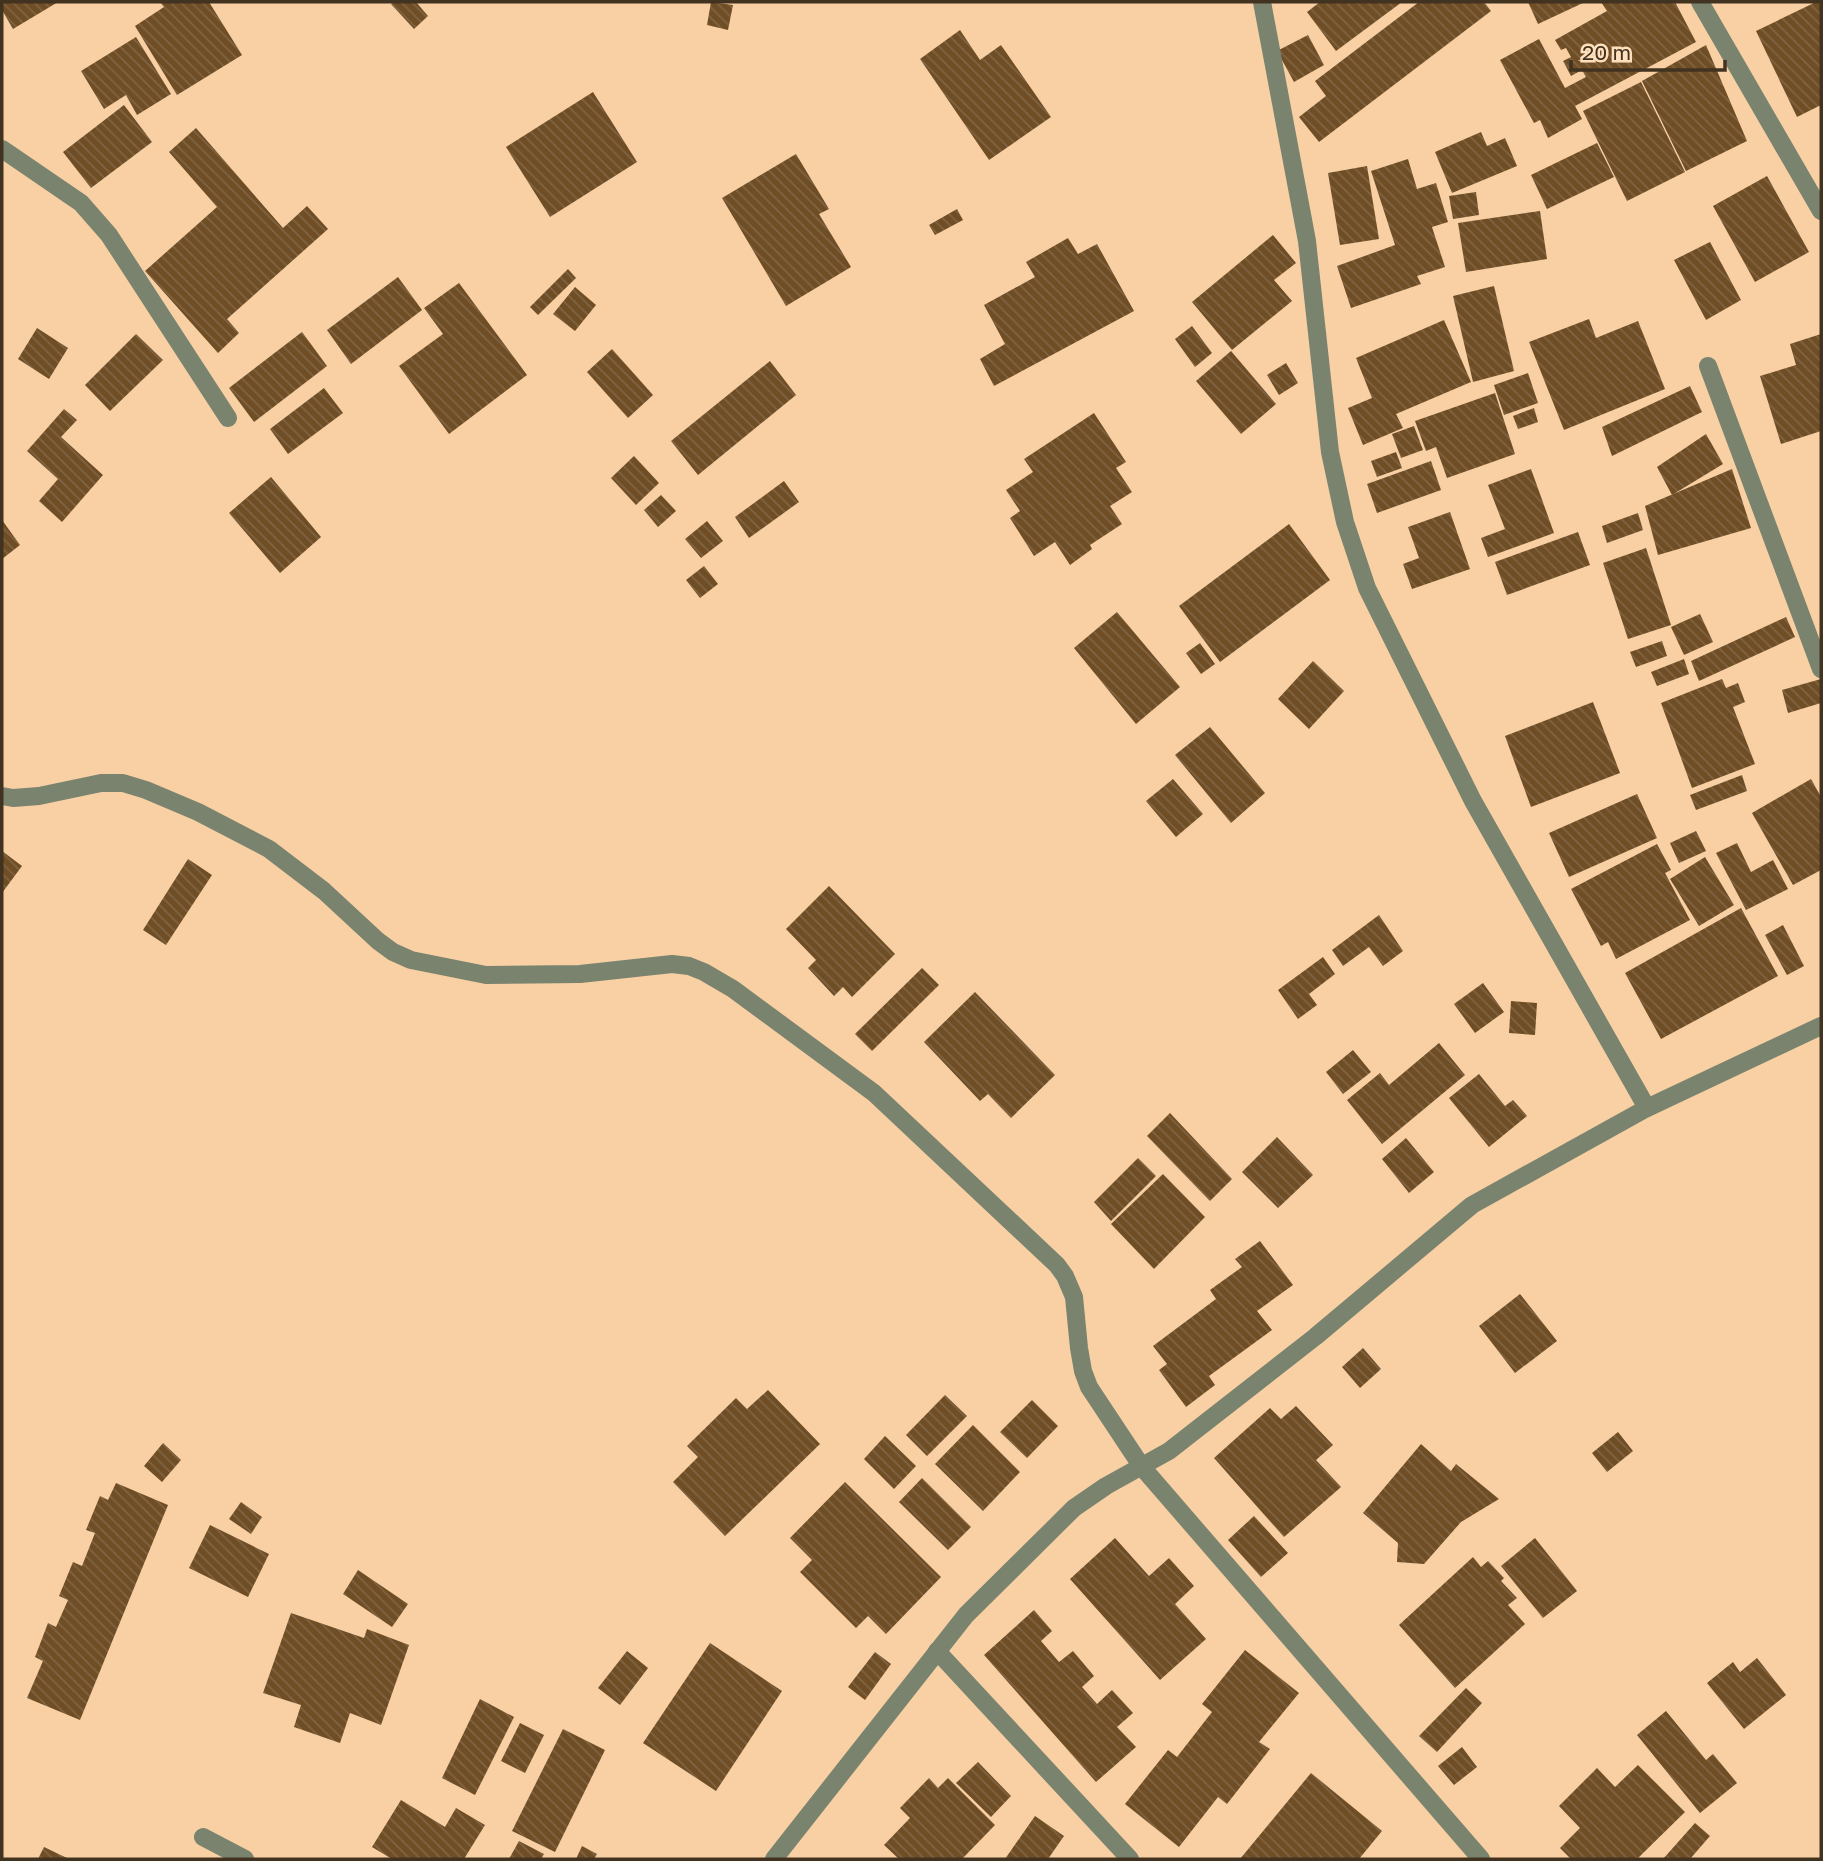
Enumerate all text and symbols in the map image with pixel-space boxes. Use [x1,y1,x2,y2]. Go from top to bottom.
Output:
scale bar [1571,28,1725,72]
text: 20 m [1582,39,1631,65]

